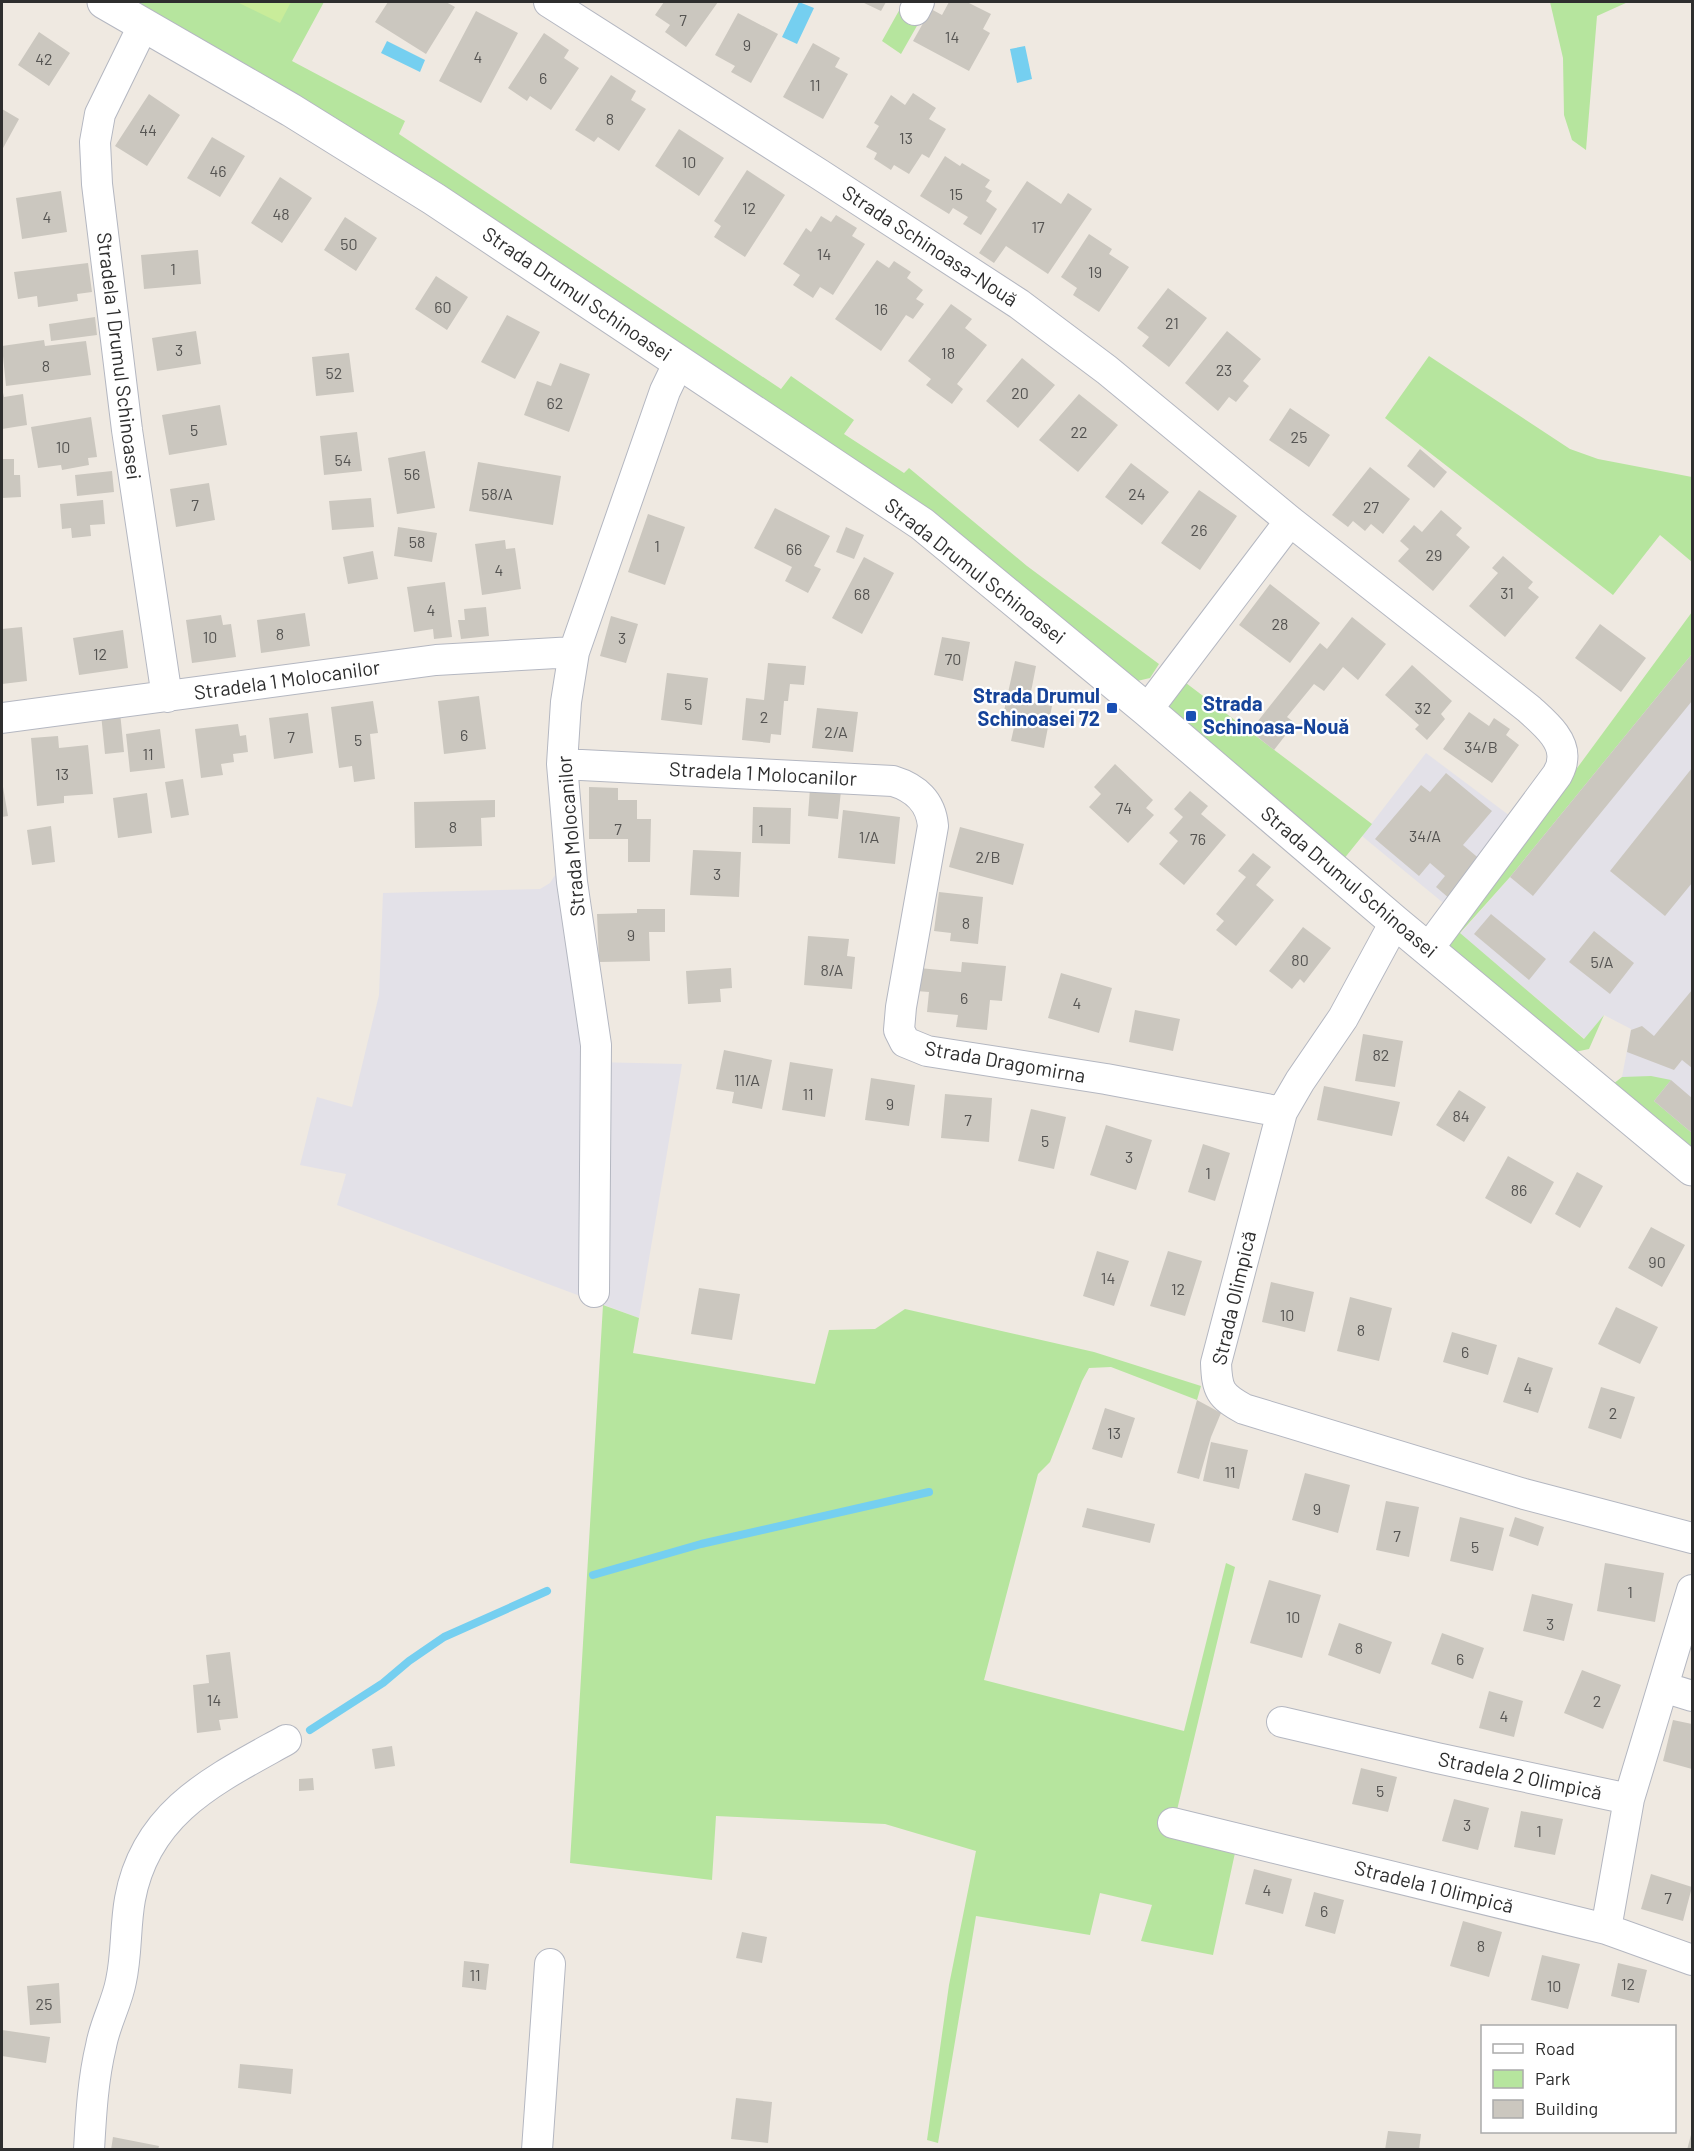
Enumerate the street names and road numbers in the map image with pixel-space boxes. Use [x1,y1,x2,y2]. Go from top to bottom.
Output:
street label: Strada Schinoasa-Nouă [838,179,1023,311]
street label: Strada Drumul Schinoasei [478,221,677,365]
street label: Stradela 1 Drumul Schinoasei [93,231,147,481]
street label: Strada Drumul Schinoasei [880,492,1071,648]
street label: Stradela 1 Molocanilor [192,654,382,704]
street label: Strada Molocanilor [551,755,589,918]
street label: Stradela 1 Molocanilor [669,756,857,790]
street label: Strada Drumul Schinoasei [1257,800,1443,962]
street label: Strada Dragomirna [923,1035,1087,1087]
street label: Strada Olimpică [1206,1228,1260,1367]
street label: Stradela 2 Olimpică [1436,1746,1604,1804]
street label: Stradela 1 Olimpică [1352,1855,1516,1917]

